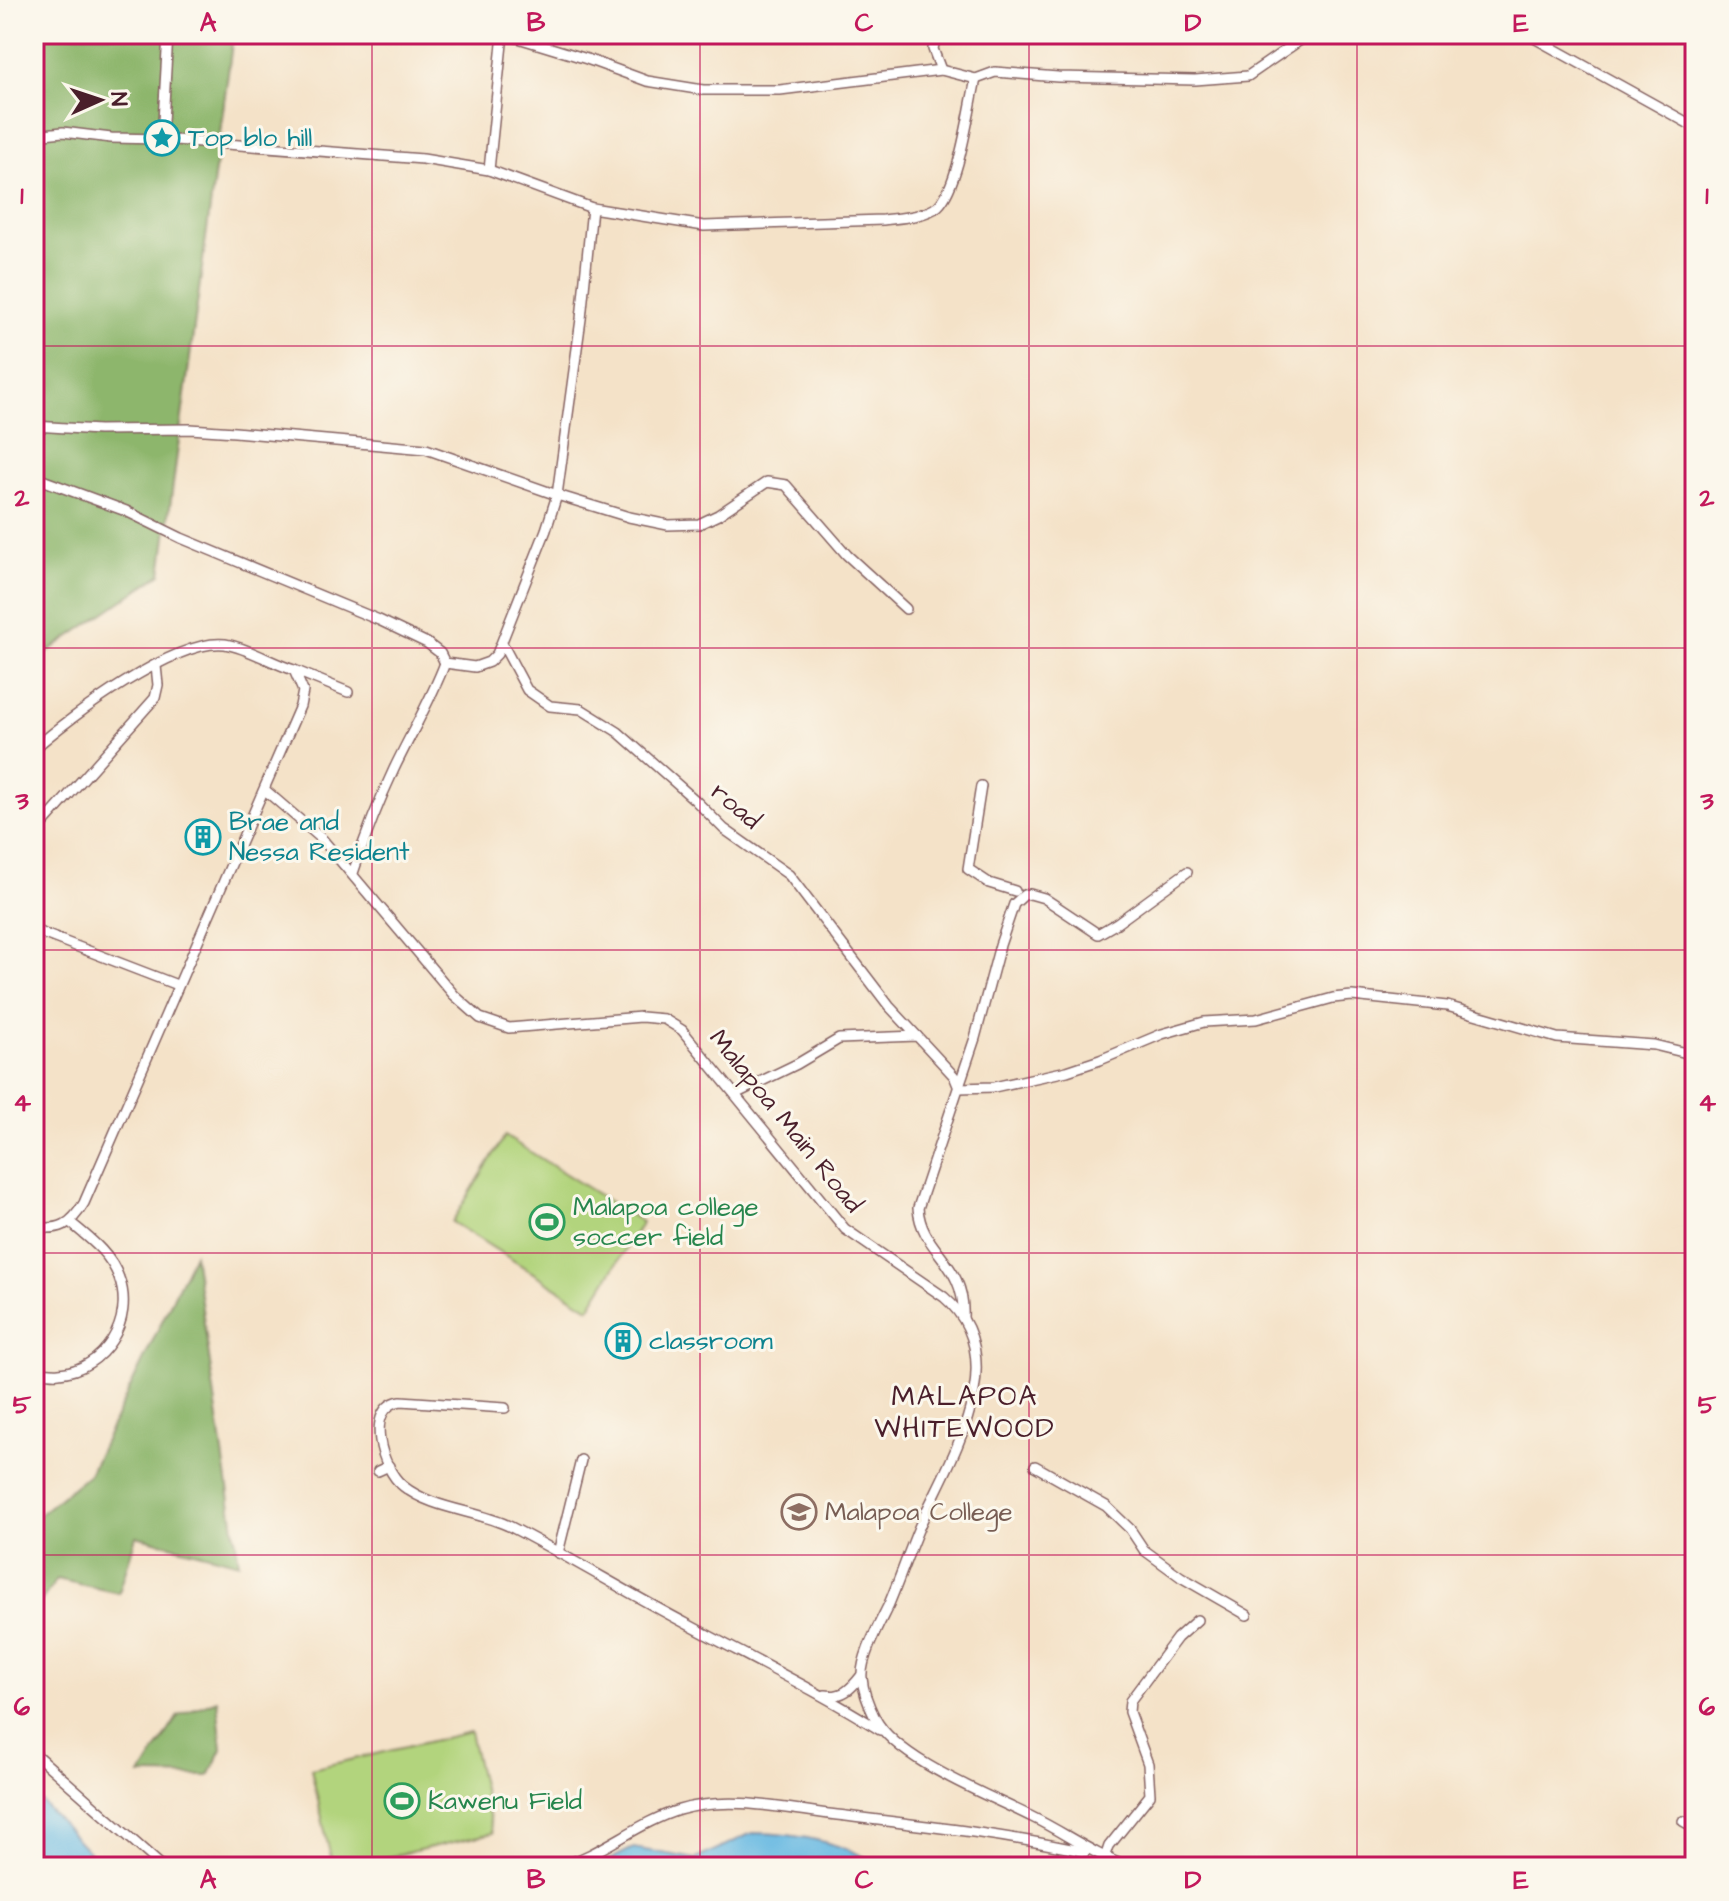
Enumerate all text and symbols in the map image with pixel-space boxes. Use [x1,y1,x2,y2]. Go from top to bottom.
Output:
text: A [200,5,217,41]
text: B [527,5,546,41]
text: C [855,5,874,41]
text: D [1185,5,1202,41]
text: E [1513,5,1529,41]
north arrow [60,60,140,140]
text: N [103,91,134,107]
place icon: Top blo hill [143,119,181,157]
place label: Top blo hill [188,120,312,156]
text: 1 [20,178,24,214]
text: 1 [1705,178,1709,214]
text: 2 [14,480,30,516]
text: 2 [1699,480,1715,516]
street label: road [703,774,769,838]
text: 3 [14,783,29,819]
text: 3 [1699,783,1714,819]
place label: Brae and Nessa Resident [229,804,410,870]
building icon: Brae and Nessa Resident [184,818,222,856]
street label: Malapoa Main Road [701,1022,871,1220]
text: 4 [13,1085,31,1121]
text: 4 [1698,1085,1716,1121]
place label: Malapoa college soccer field [573,1189,759,1255]
sports icon: Malapoa college soccer field [528,1203,566,1241]
building icon: classroom [604,1322,642,1360]
place label: classroom [649,1323,773,1359]
district label: MALAPOA WHITEWOOD [874,1377,1056,1448]
text: 5 [13,1387,32,1423]
text: 5 [1698,1387,1717,1423]
school or university icon: Malapoa College [780,1493,818,1531]
place label: Malapoa College [825,1494,1013,1532]
text: 6 [14,1689,31,1725]
text: 6 [1699,1689,1716,1725]
sports icon: Kawenu Field [383,1782,421,1820]
place label: Kawenu Field [428,1783,582,1819]
text: A [200,1862,217,1898]
text: B [527,1862,546,1898]
text: C [855,1862,874,1898]
text: D [1185,1862,1202,1898]
text: E [1513,1862,1529,1898]

